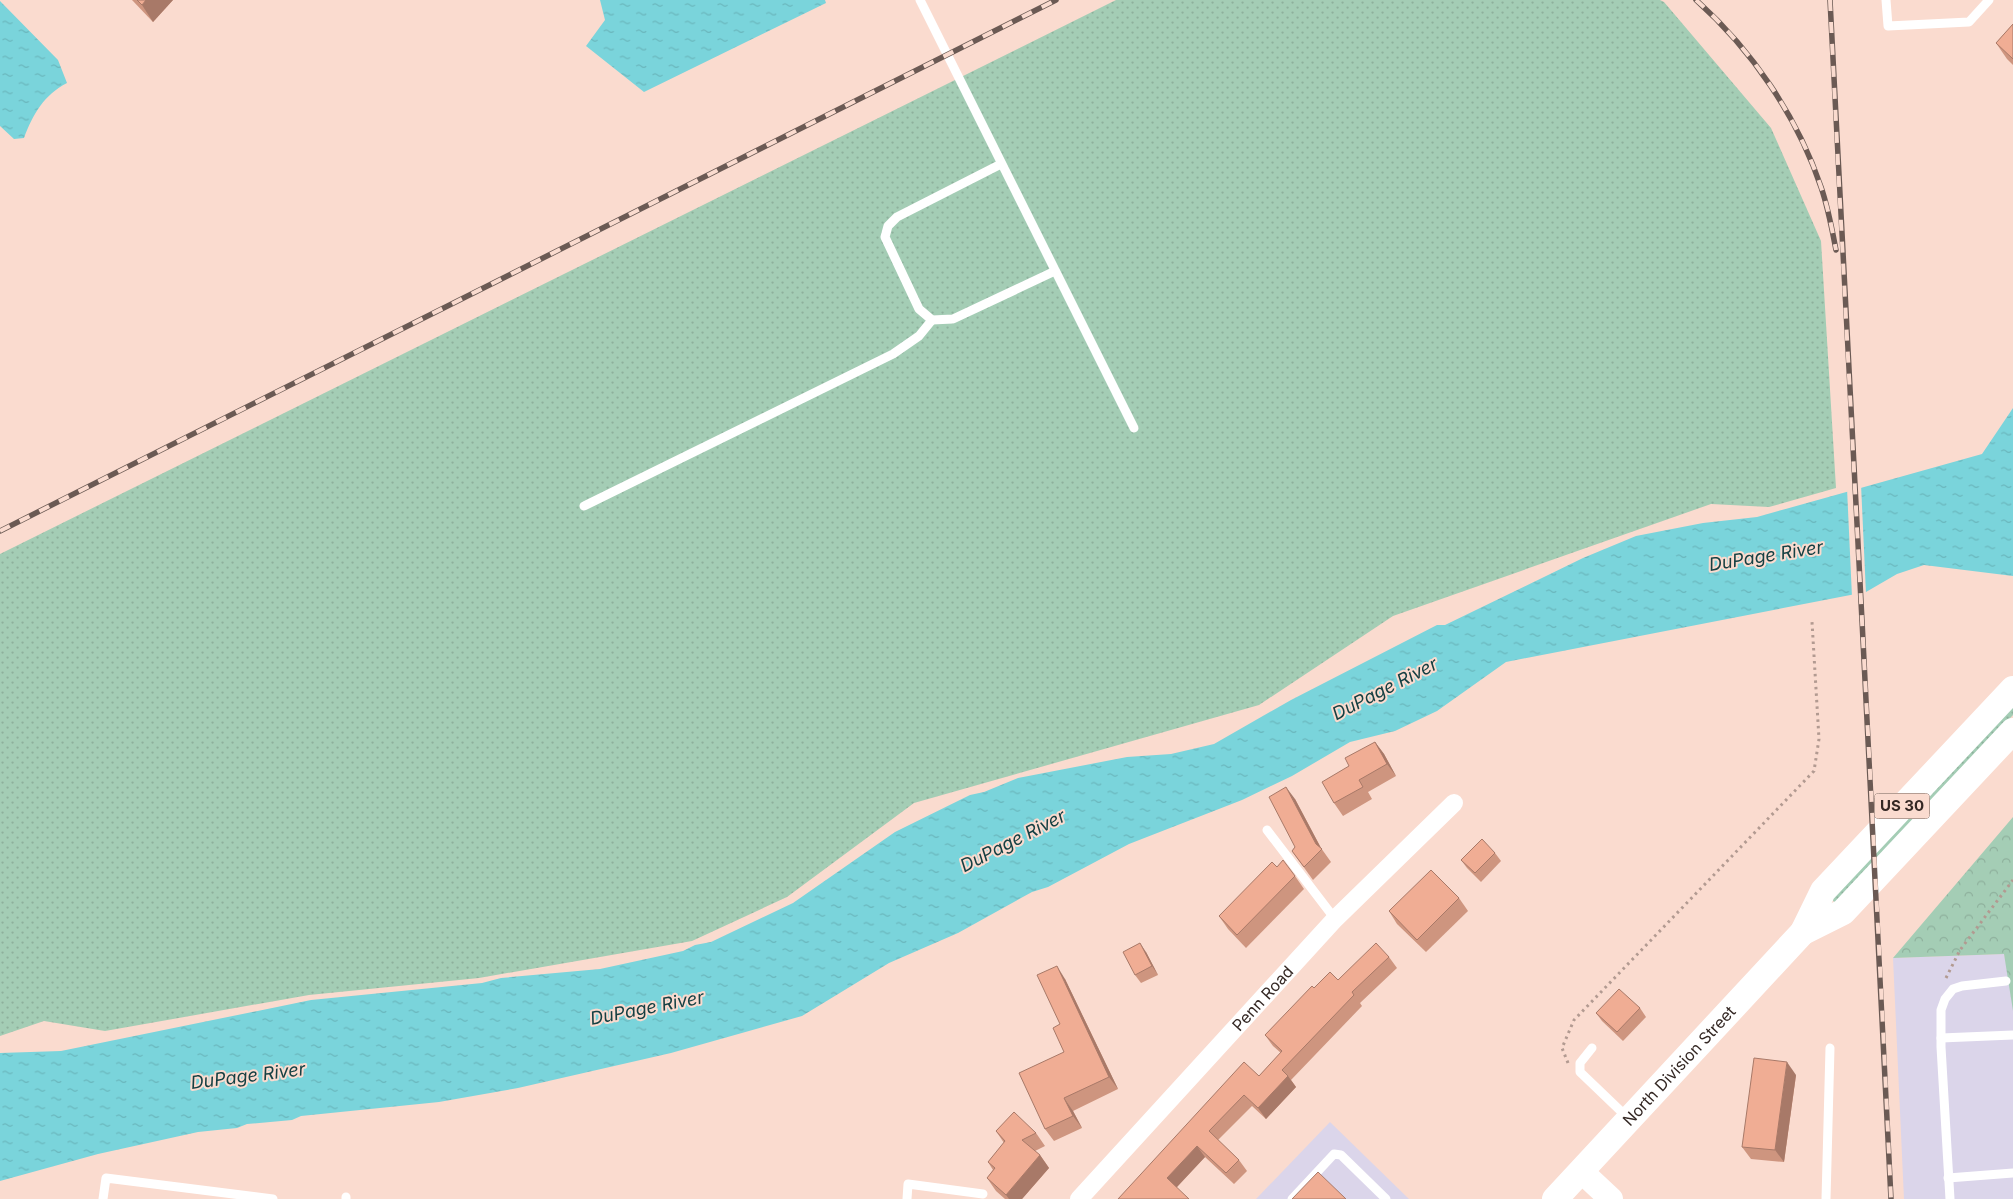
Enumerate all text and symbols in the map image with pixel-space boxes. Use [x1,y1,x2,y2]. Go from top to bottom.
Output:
water label: DuPage River [1707,536,1826,575]
water label: DuPage River [1329,652,1442,724]
road number: US 30 [1874,794,1930,818]
water label: DuPage River [957,804,1070,876]
street label: Penn Road [1228,961,1297,1035]
water label: DuPage River [588,986,707,1029]
street label: North Division Street [1618,1002,1739,1130]
water label: DuPage River [189,1058,308,1093]

